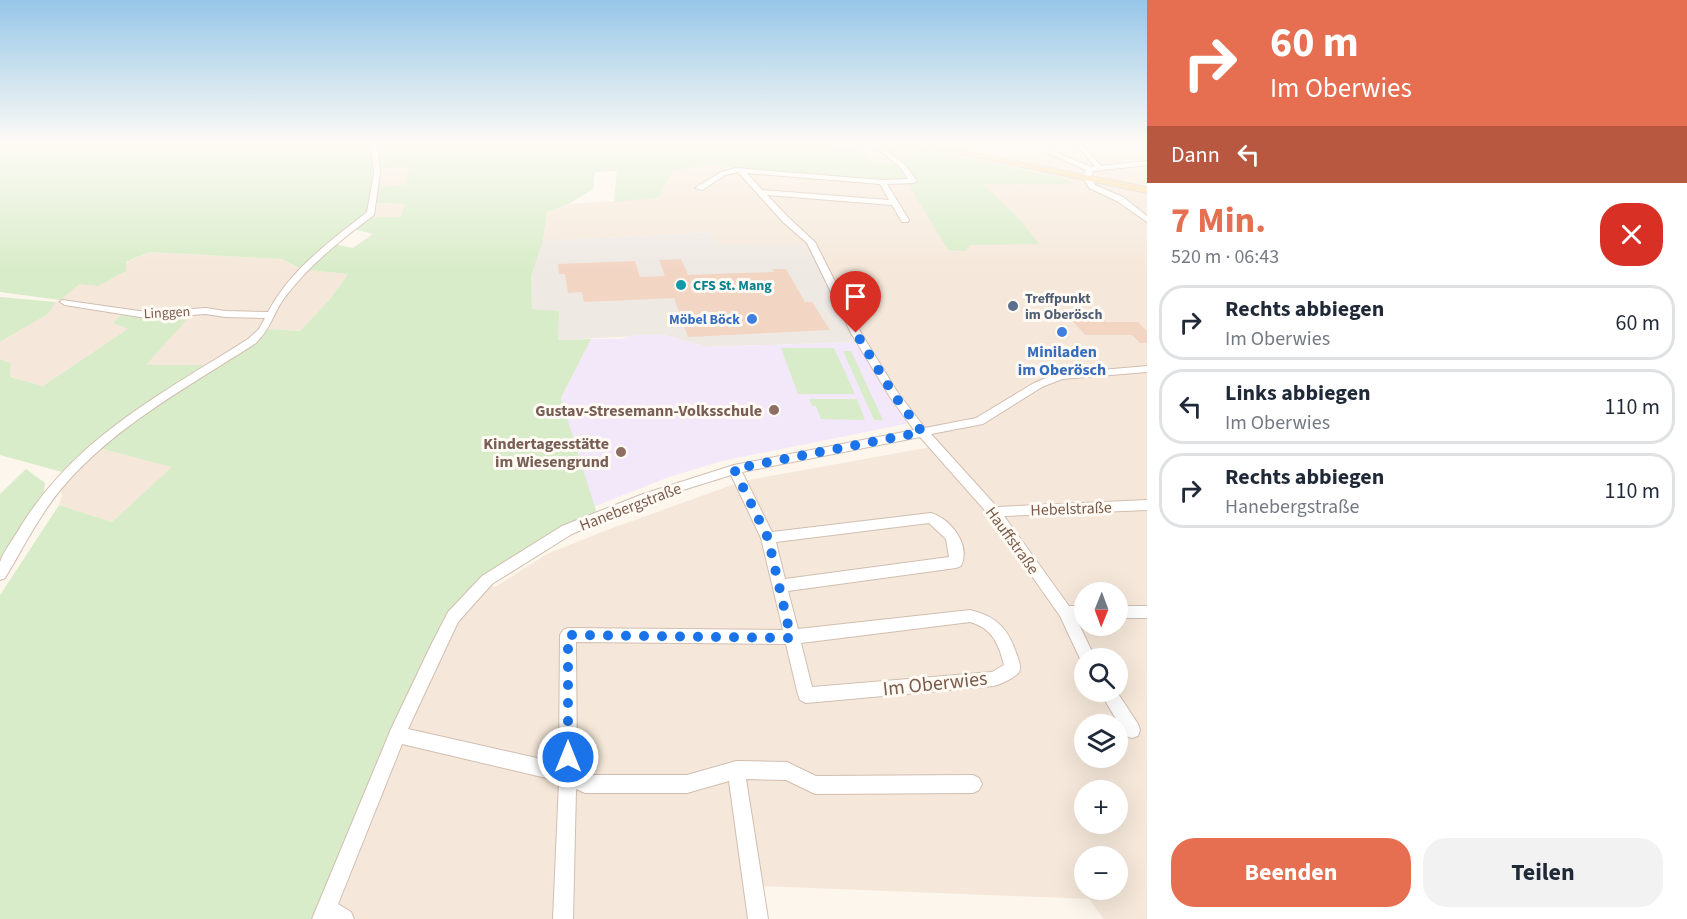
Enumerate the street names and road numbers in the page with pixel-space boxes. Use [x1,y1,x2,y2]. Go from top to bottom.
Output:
street label: Linggen [143,302,191,324]
street label: Hanebergstraße [576,477,685,536]
street label: Hebelstraße [1030,497,1112,521]
street label: Hauffstraße [980,502,1044,579]
street label: Im Oberwies [881,665,989,703]

